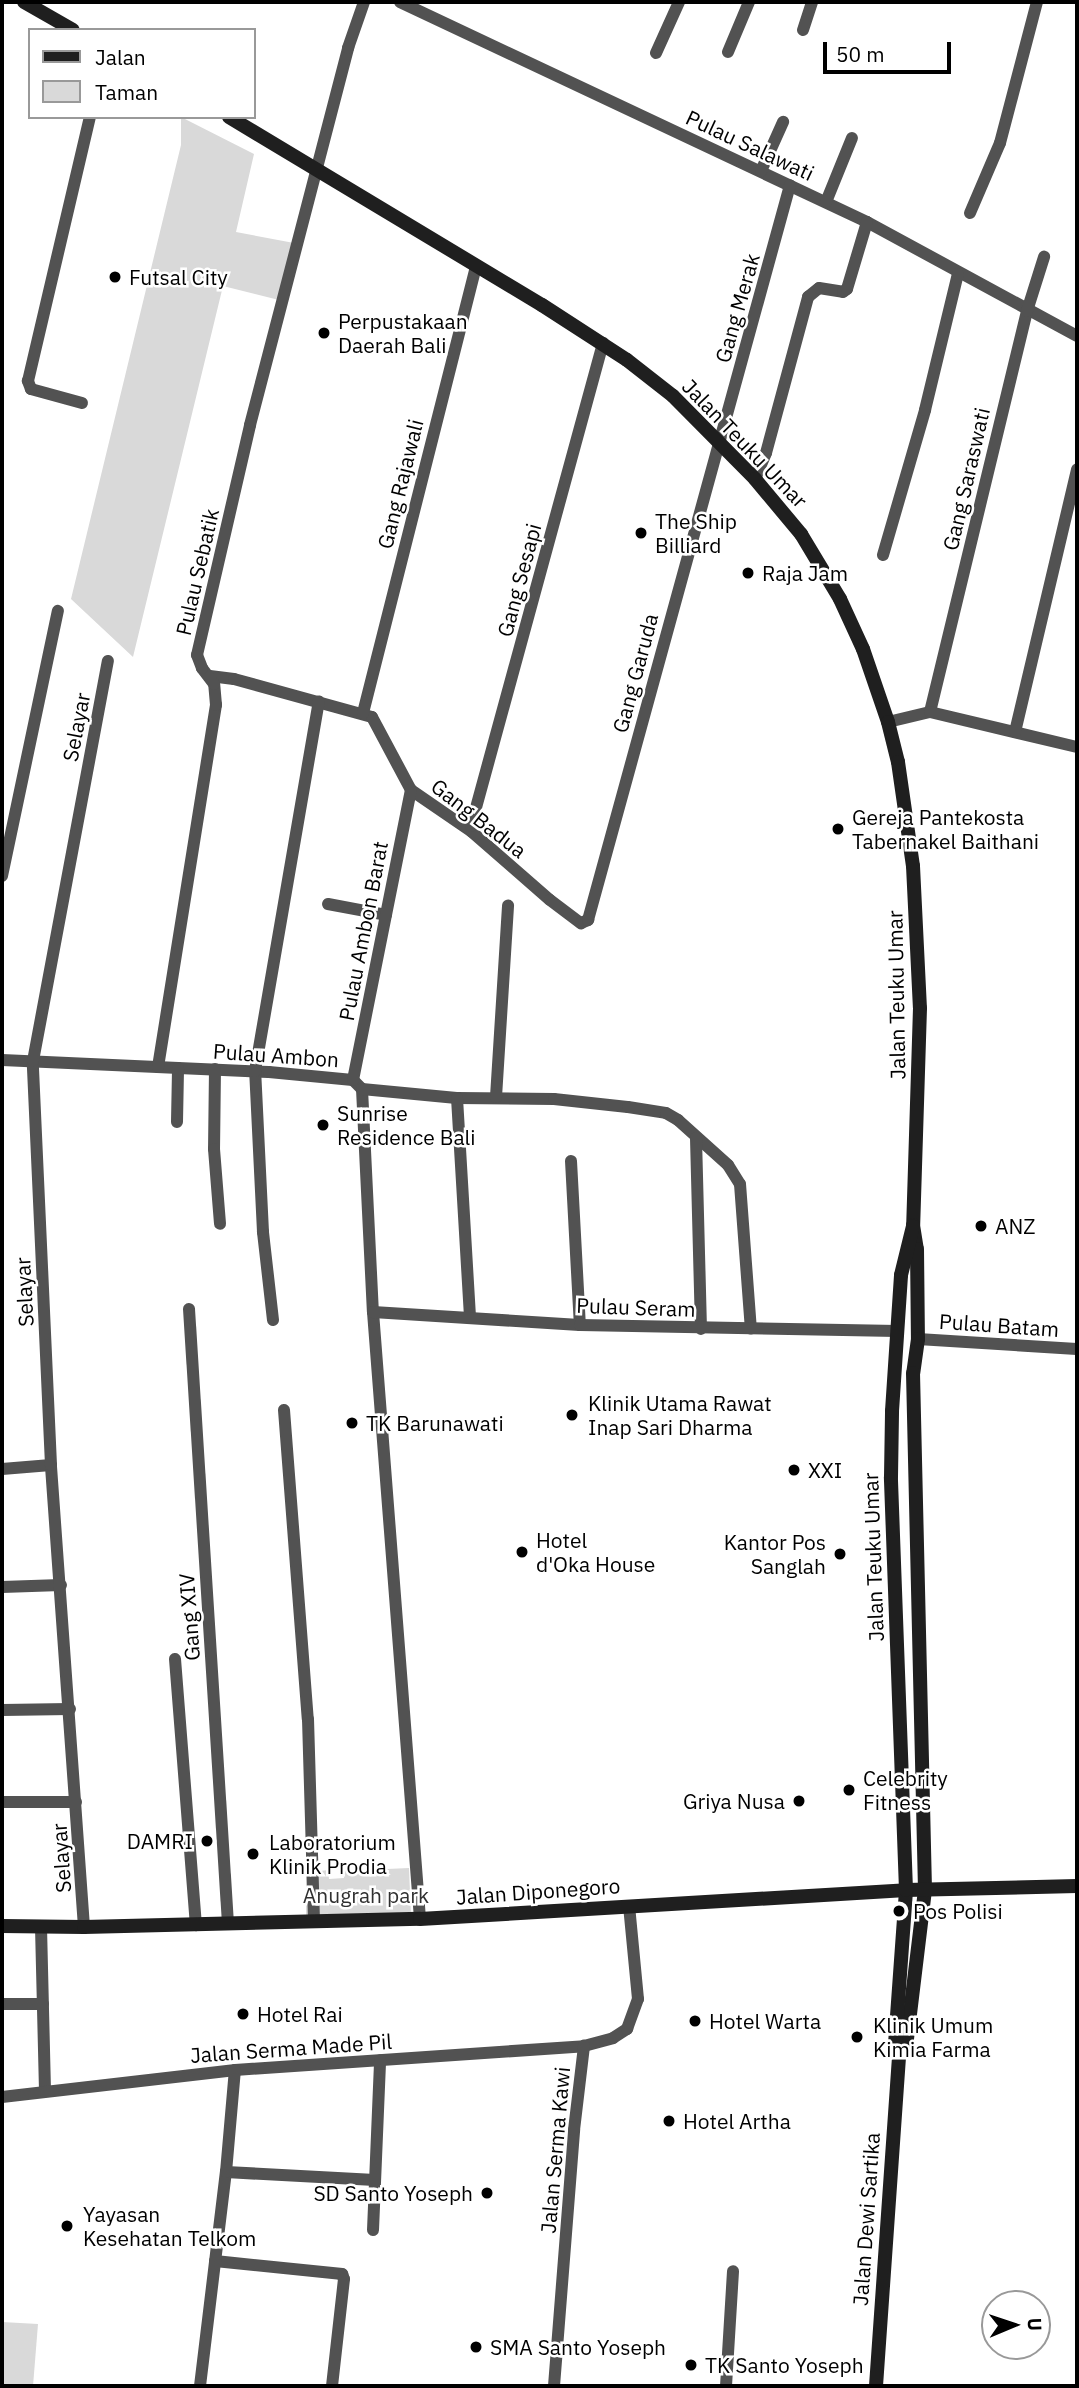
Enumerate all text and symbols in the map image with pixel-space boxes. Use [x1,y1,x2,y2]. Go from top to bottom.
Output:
legend [28,28,256,119]
scale bar [827,28,955,72]
text: 50 m [836,40,885,68]
text: Jalan [95,43,146,71]
text: Taman [95,78,158,106]
street label: Pulau Salawati [682,104,818,186]
street label: Gang Merak [709,251,765,365]
place label: Futsal City [129,264,228,290]
marker: Futsal City [107,269,123,285]
place label: Perpustakaan Daerah Bali [338,308,468,358]
marker: Perpustakaan Daerah Bali [316,325,332,341]
street label: Jalan Teuku Umar [677,373,813,513]
street label: Gang Saraswati [937,405,995,553]
street label: Gang Rajawali [372,417,428,551]
street label: Pulau Sebatik [170,506,224,638]
place label: The Ship Billiard [655,508,737,558]
street label: Gang Sesapi [492,521,546,639]
marker: The Ship Billiard [633,525,649,541]
place label: Raja Jam [762,560,848,586]
marker: Raja Jam [740,565,756,581]
street label: Gang Garuda [607,611,663,735]
street label: Selayar [57,690,95,764]
street label: Gang Badua [426,773,532,863]
place label: Gereja Pantekosta Tabernakel Baithani [852,804,1039,854]
marker: Gereja Pantekosta Tabernakel Baithani [830,821,846,837]
street label: Pulau Ambon Barat [333,839,393,1023]
street label: Jalan Teuku Umar [882,910,910,1080]
street label: Pulau Ambon [212,1038,340,1072]
place label: Sunrise Residence Bali [337,1100,476,1150]
marker: Sunrise Residence Bali [315,1117,331,1133]
place label: ANZ [995,1213,1035,1239]
marker: ANZ [973,1218,989,1234]
street label: Selayar [10,1257,38,1327]
street label: Pulau Seram [576,1292,696,1322]
street label: Pulau Batam [938,1308,1060,1342]
place label: Klinik Utama Rawat Inap Sari Dharma [588,1390,772,1440]
marker: Klinik Utama Rawat Inap Sari Dharma [562,1405,582,1425]
place label: TK Barunawati [366,1410,504,1436]
marker: TK Barunawati [344,1415,360,1431]
place label: XXI [808,1457,842,1483]
marker: XXI [786,1462,802,1478]
street label: Jalan Teuku Umar [857,1472,889,1642]
place label: Hotel d'Oka House [536,1527,655,1577]
place label: Kantor Pos Sanglah [724,1529,826,1579]
marker: Hotel d'Oka House [514,1544,530,1560]
marker: Kantor Pos Sanglah [832,1546,848,1562]
street label: Gang XIV [173,1572,205,1662]
place label: Celebrity Fitness [863,1765,948,1815]
marker: Celebrity Fitness [841,1782,857,1798]
place label: Griya Nusa [683,1788,785,1814]
marker: Griya Nusa [791,1793,807,1809]
street label: Selayar [46,1822,76,1894]
place label: DAMRI [127,1828,193,1854]
place label: Laboratorium Klinik Prodia [269,1829,396,1879]
marker: DAMRI [199,1833,215,1849]
marker: Laboratorium Klinik Prodia [243,1844,263,1864]
street label: Jalan Diponegoro [455,1873,621,1909]
park label: Anugrah park [303,1882,429,1908]
place label: Pos Polisi [913,1898,1003,1924]
marker: Pos Polisi [891,1903,907,1919]
place label: Hotel Rai [257,2001,343,2027]
marker: Hotel Rai [235,2006,251,2022]
place label: Hotel Warta [709,2008,821,2034]
place label: Klinik Umum Kimia Farma [873,2012,993,2062]
marker: Hotel Warta [687,2013,703,2029]
marker: Klinik Umum Kimia Farma [847,2027,867,2047]
street label: Jalan Serma Made Pil [189,2028,393,2068]
street label: Jalan Serma Kawi [535,2066,575,2234]
place label: Hotel Artha [683,2108,791,2134]
marker: Hotel Artha [661,2113,677,2129]
street label: Jalan Dewi Sartika [847,2132,885,2306]
place label: SD Santo Yoseph [313,2180,473,2206]
marker: SD Santo Yoseph [479,2185,495,2201]
place label: Yayasan Kesehatan Telkom [83,2201,256,2251]
marker: Yayasan Kesehatan Telkom [57,2216,77,2236]
north arrow [981,2290,1051,2360]
text: U [1023,2317,1047,2331]
place label: SMA Santo Yoseph [490,2334,666,2360]
marker: SMA Santo Yoseph [468,2339,484,2355]
place label: TK Santo Yoseph [705,2352,864,2378]
marker: TK Santo Yoseph [683,2357,699,2373]

